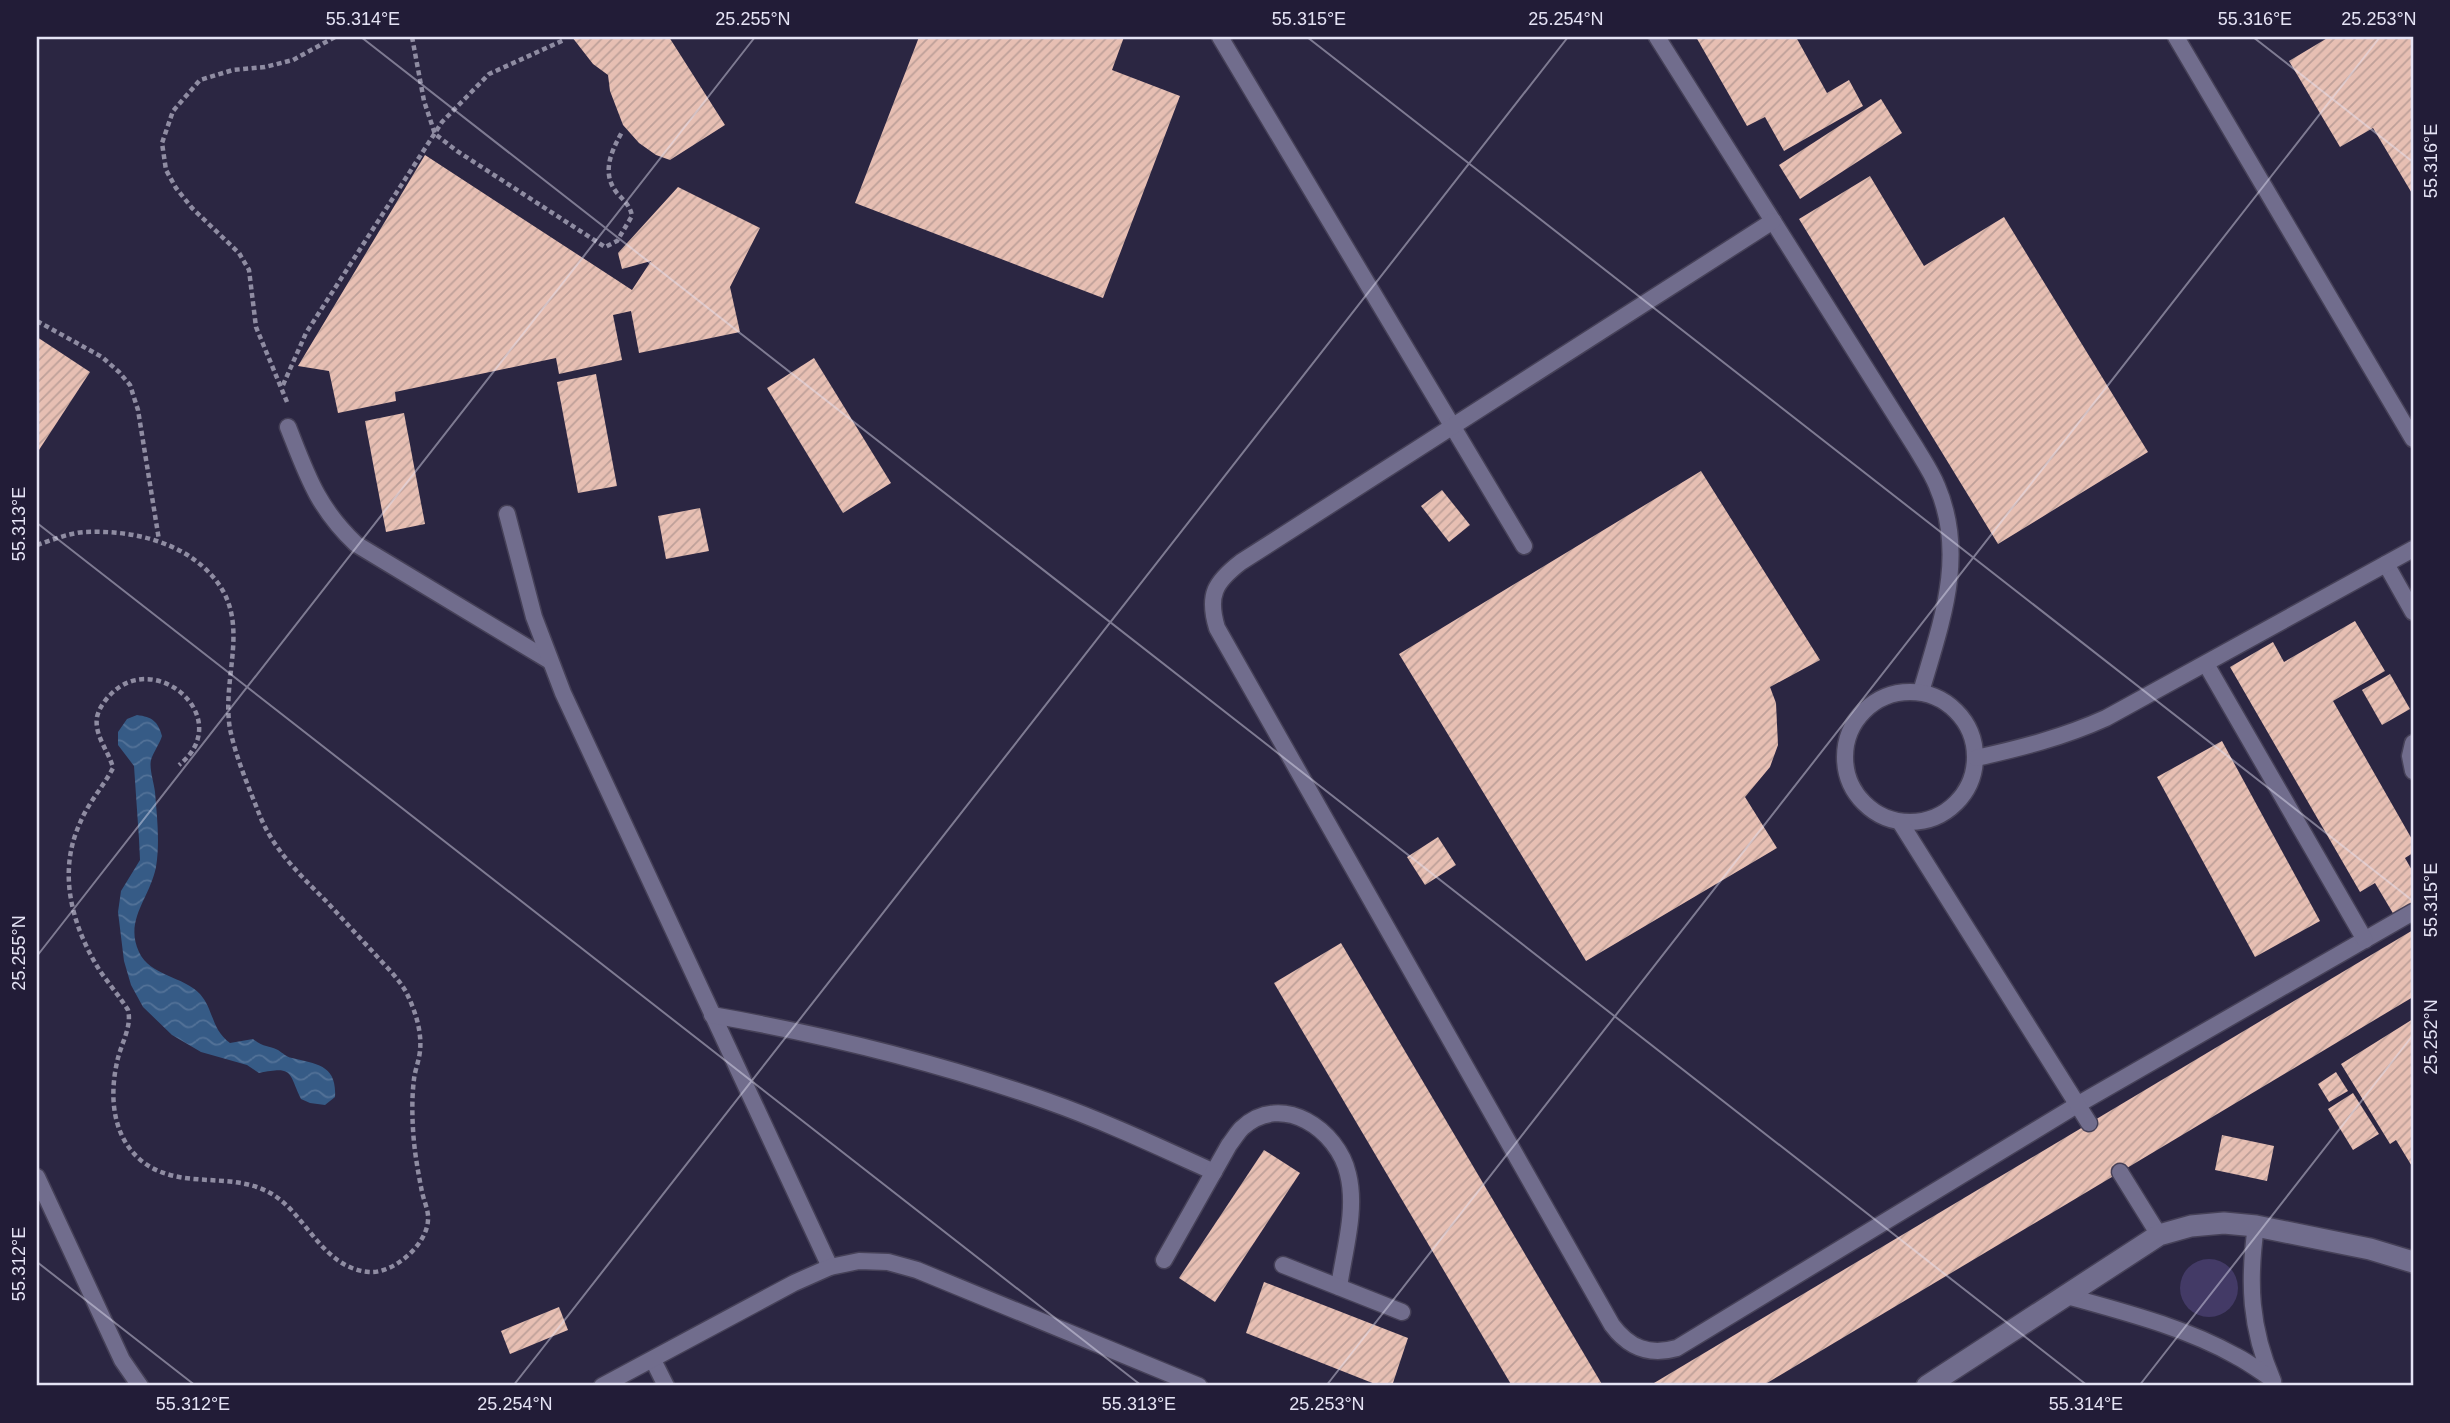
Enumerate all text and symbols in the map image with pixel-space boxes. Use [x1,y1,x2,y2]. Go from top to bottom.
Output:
text: 55.314°E [326,9,400,29]
text: 25.255°N [715,9,791,29]
text: 55.315°E [1272,9,1346,29]
text: 25.254°N [1528,9,1604,29]
text: 55.316°E [2218,9,2292,29]
text: 25.253°N [2341,9,2417,29]
text: 55.316°E [2421,124,2441,198]
text: 55.313°E [9,487,29,561]
text: 55.315°E [2421,863,2441,937]
text: 25.255°N [9,915,29,991]
text: 25.252°N [2421,999,2441,1075]
text: 55.312°E [9,1227,29,1301]
text: 55.312°E [156,1394,230,1414]
text: 25.254°N [477,1394,553,1414]
text: 55.313°E [1102,1394,1176,1414]
text: 25.253°N [1289,1394,1365,1414]
text: 55.314°E [2049,1394,2123,1414]

